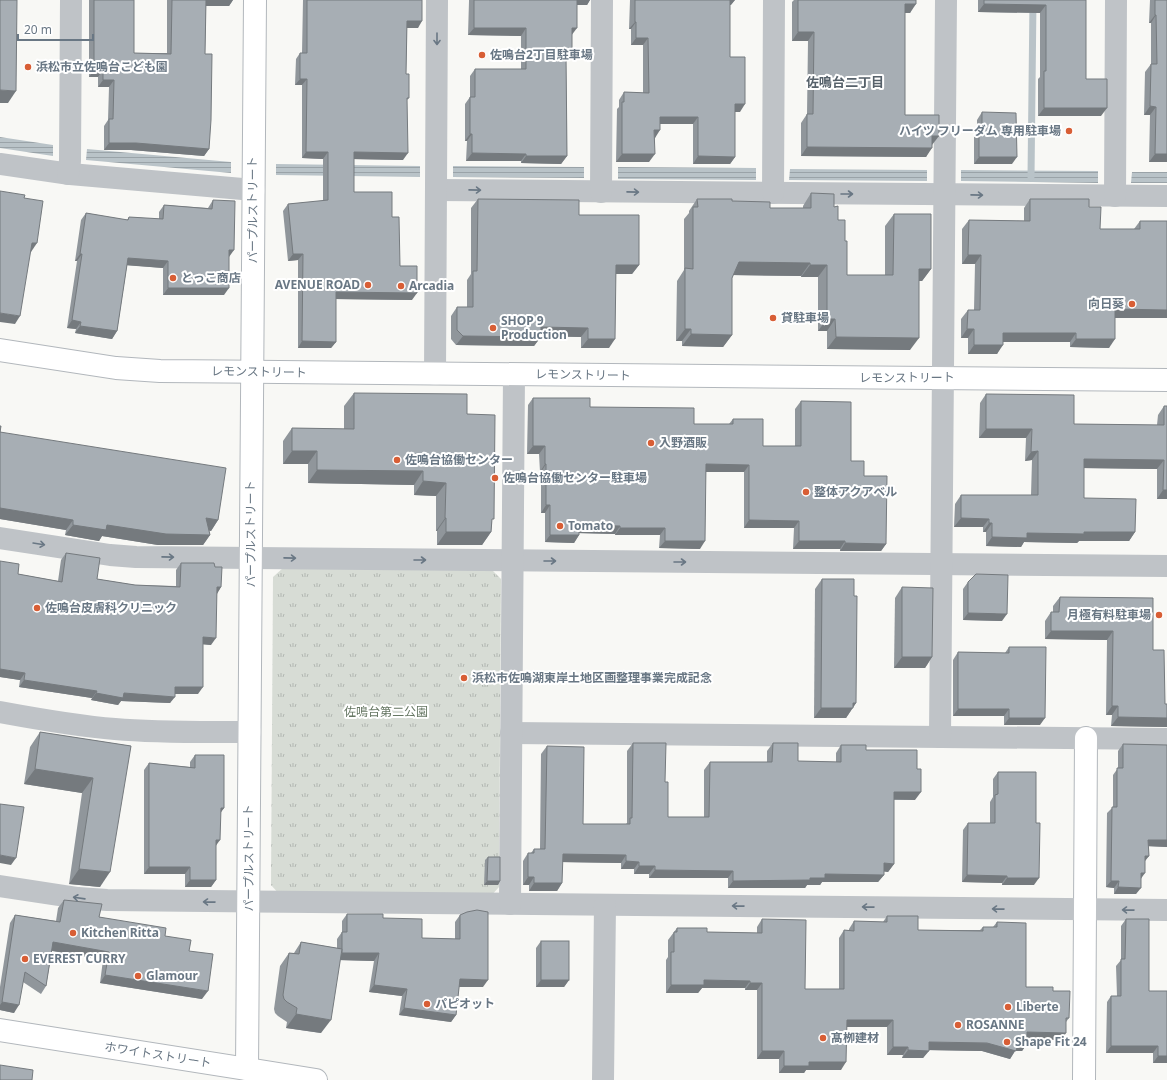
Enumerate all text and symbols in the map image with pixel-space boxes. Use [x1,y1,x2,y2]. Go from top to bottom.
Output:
scale bar [18,16,93,42]
text: 20 m [24,21,52,38]
one-way arrow [433,32,441,45]
place label: 佐鳴台2丁目駐車場 [490,46,593,63]
marker: 佐鳴台2丁目駐車場 [477,50,487,60]
place label: 浜松市立佐鳴台こども園 [36,58,168,75]
marker: 浜松市立佐鳴台こども園 [23,62,33,72]
district label: 佐鳴台二丁目 [806,73,884,91]
place label: ハイツ フリーダム 専用駐車場 [899,122,1061,139]
marker: ハイツ フリーダム 専用駐車場 [1064,126,1074,136]
street label: パープルストリート [244,156,261,264]
one-way arrow [468,187,481,194]
one-way arrow [626,188,639,196]
one-way arrow [840,190,853,198]
one-way arrow [970,191,983,199]
place label: とっこ商店 [181,269,241,286]
marker: とっこ商店 [168,273,178,283]
place label: AVENUE ROAD [275,276,360,293]
place label: Arcadia [409,277,454,294]
marker: AVENUE ROAD [363,280,373,290]
marker: Arcadia [396,281,406,291]
place label: 向日葵 [1088,295,1124,312]
marker: 向日葵 [1127,299,1137,309]
place label: 貸駐車場 [781,309,829,326]
place label: SHOP 9 Production [501,312,567,343]
marker: 貸駐車場 [768,313,778,323]
marker: SHOP 9 Production [488,323,498,333]
street label: レモンストリート [211,362,307,381]
street label: レモンストリート [535,365,631,384]
street label: レモンストリート [859,369,955,386]
place label: 入野酒販 [659,434,707,451]
marker: 入野酒販 [646,438,656,448]
place label: 佐鳴台協働センター [405,451,513,468]
marker: 佐鳴台協働センター [392,455,402,465]
place label: 佐鳴台協働センター駐車場 [503,469,647,486]
marker: 佐鳴台協働センター駐車場 [490,473,500,483]
street label: パープルストリート [242,480,259,588]
place label: 整体アクアベル [814,483,897,500]
marker: 整体アクアベル [801,487,811,497]
place label: Tomato [568,517,613,534]
marker: Tomato [555,521,565,531]
one-way arrow [32,540,45,548]
one-way arrow [161,554,174,561]
one-way arrow [283,555,296,562]
one-way arrow [413,556,426,564]
one-way arrow [543,557,556,565]
one-way arrow [673,558,686,566]
place label: 佐鳴台皮膚科クリニック [45,599,177,616]
marker: 佐鳴台皮膚科クリニック [32,603,42,613]
place label: 月極有料駐車場 [1067,606,1151,623]
marker: 月極有料駐車場 [1154,610,1164,620]
place label: 浜松市佐鳴湖東岸土地区画整理事業完成記念 [472,669,712,686]
marker: 浜松市佐鳴湖東岸土地区画整理事業完成記念 [459,673,469,683]
park label: 佐鳴台第二公園 [344,703,428,720]
street label: パープルストリート [240,804,257,912]
one-way arrow [73,894,86,902]
one-way arrow [203,898,216,905]
one-way arrow [732,902,745,910]
one-way arrow [862,904,875,911]
one-way arrow [992,905,1005,913]
one-way arrow [1122,906,1135,914]
place label: Kitchen Ritta [81,924,159,941]
marker: Kitchen Ritta [68,928,78,938]
place label: EVEREST CURRY [33,950,126,967]
marker: EVEREST CURRY [20,954,30,964]
place label: Glamour [146,967,198,984]
marker: Glamour [133,971,143,981]
place label: パピオット [435,995,495,1012]
place label: Liberte [1016,998,1059,1015]
marker: パピオット [422,999,432,1009]
marker: Liberte [1003,1002,1013,1012]
place label: ROSANNE [966,1016,1025,1033]
marker: ROSANNE [953,1020,963,1030]
place label: 髙栁建材 [831,1029,879,1046]
marker: 髙栁建材 [818,1033,828,1043]
place label: Shape Fit 24 [1015,1033,1087,1050]
marker: Shape Fit 24 [1002,1037,1012,1047]
street label: ホワイトストリート [103,1038,213,1071]

